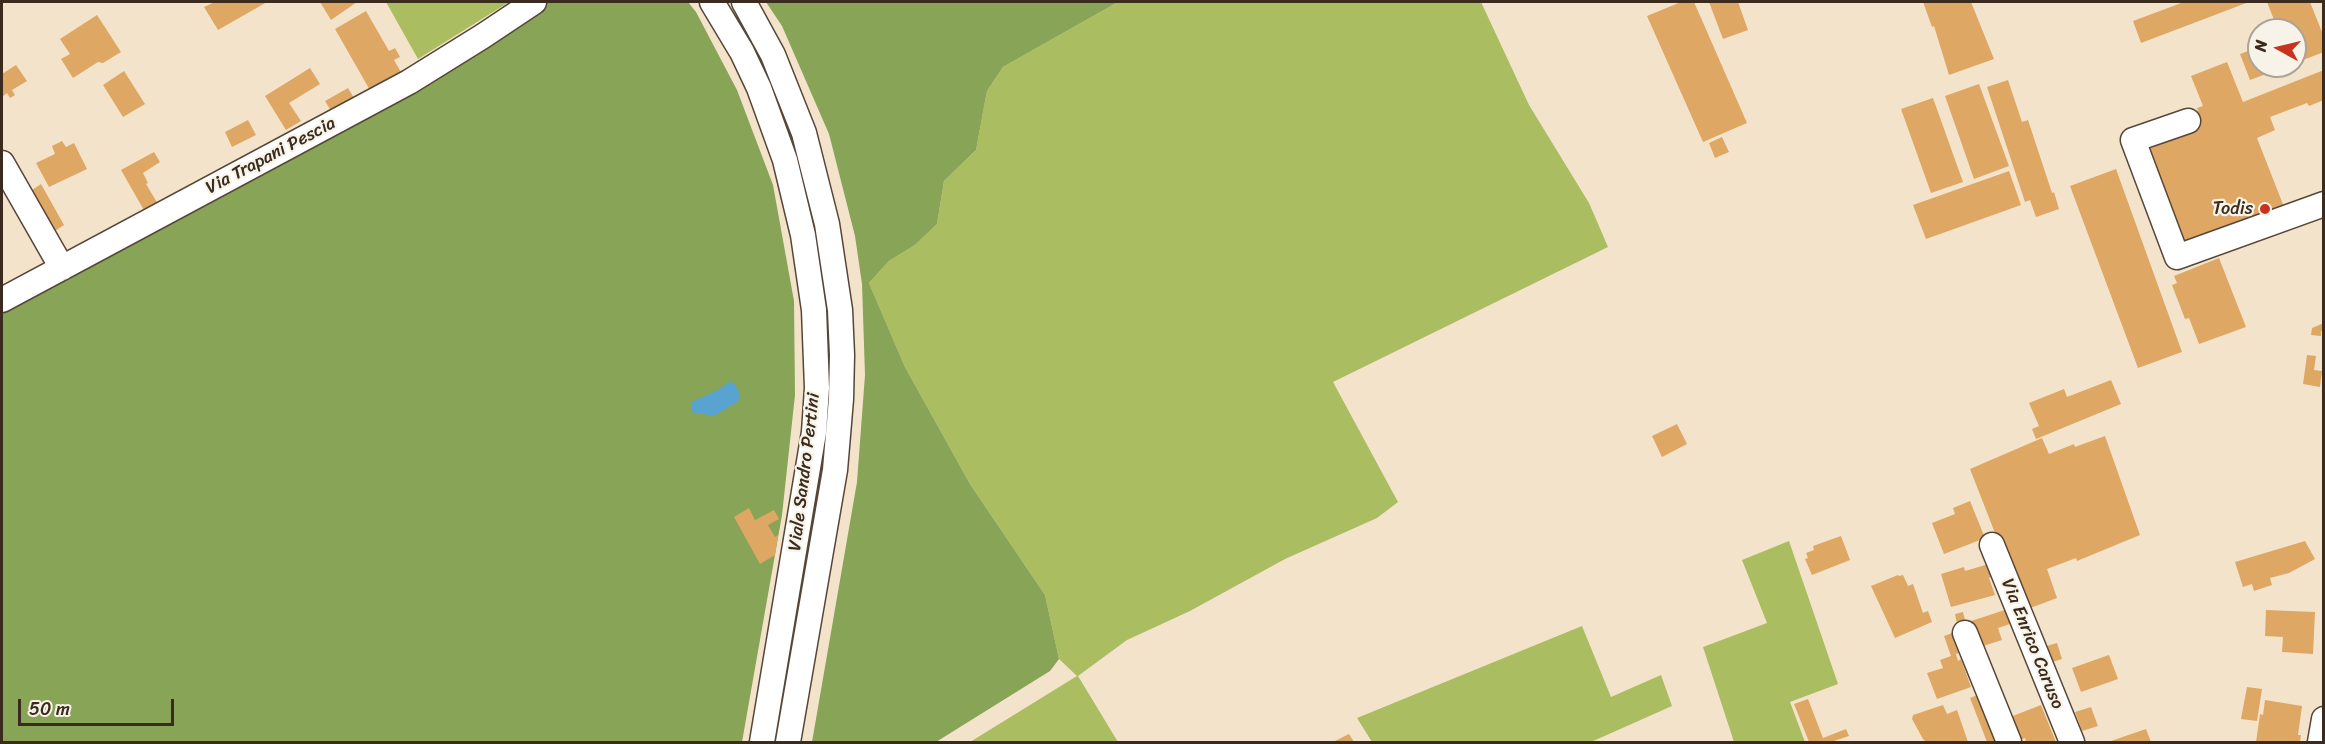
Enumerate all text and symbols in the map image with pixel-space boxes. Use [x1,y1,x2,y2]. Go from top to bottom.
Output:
north arrow [2247,18,2307,78]
text: N [2246,38,2276,53]
street label: Via Trapani Pescia [203,113,339,199]
place label: Todis [2213,198,2253,220]
marker: Todis [2258,202,2272,216]
street label: Viale Sandro Pertini [785,392,825,552]
street label: Via Enrico Caruso [1996,576,2068,712]
scale bar [21,687,177,725]
text: 50 m [29,693,70,725]

